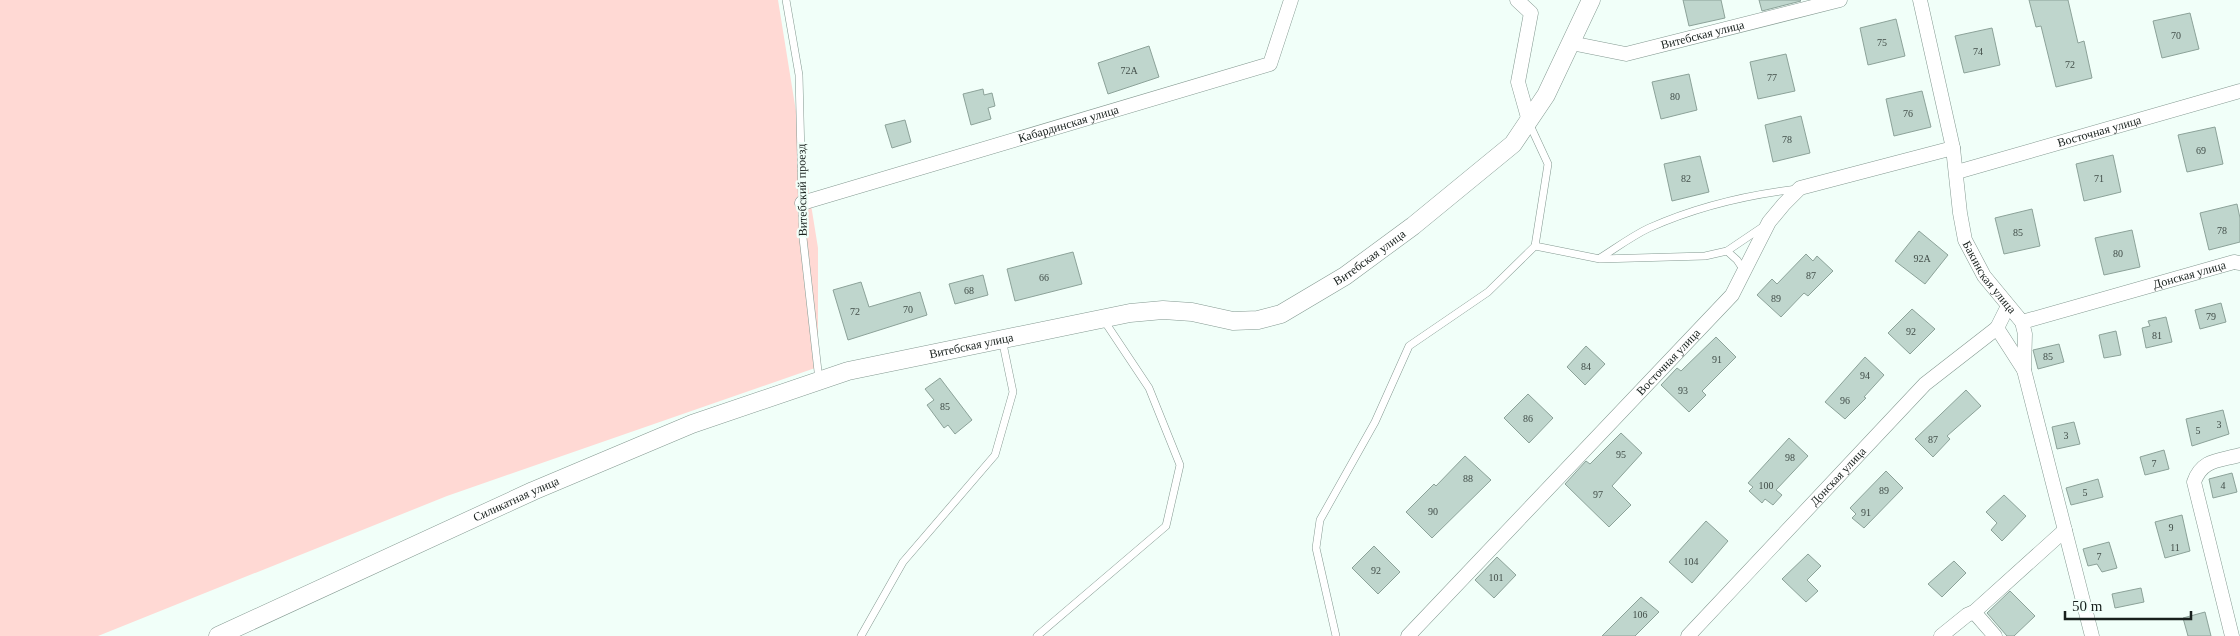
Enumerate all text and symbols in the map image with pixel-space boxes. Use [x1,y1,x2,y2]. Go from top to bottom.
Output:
street label: Витебская улица [1659,17,1746,52]
house number: 70 [2171,30,2181,41]
house number: 75 [1877,37,1887,48]
house number: 74 [1973,46,1983,57]
house number: 72 [2065,59,2075,70]
house number: 72А [1120,65,1138,76]
house number: 77 [1767,72,1777,83]
house number: 80 [1670,91,1680,102]
street label: Кабардинская улица [1017,102,1121,145]
house number: 76 [1903,108,1913,119]
street label: Восточная улица [2056,112,2143,150]
house number: 78 [1782,134,1792,145]
street label: Витебский проезд [794,143,810,237]
house number: 69 [2196,145,2206,156]
house number: 82 [1681,173,1691,184]
house number: 71 [2094,173,2104,184]
house number: 78 [2217,225,2227,236]
street label: Витебская улица [1331,226,1409,288]
house number: 85 [2013,227,2023,238]
street label: Бакинская улица [1960,238,2019,317]
house number: 80 [2113,248,2123,259]
house number: 92А [1913,253,1931,264]
street label: Донская улица [2151,257,2228,292]
house number: 87 [1806,270,1816,281]
house number: 66 [1039,272,1049,283]
house number: 68 [964,285,974,296]
house number: 89 [1771,293,1781,304]
house number: 70 [903,304,913,315]
house number: 72 [850,306,860,317]
house number: 79 [2206,311,2216,322]
street label: Восточная улица [1634,325,1704,398]
house number: 92 [1906,326,1916,337]
street label: Витебская улица [928,330,1015,361]
house number: 81 [2152,330,2162,341]
house number: 85 [2043,351,2053,362]
house number: 91 [1712,354,1722,365]
house number: 84 [1581,361,1591,372]
house number: 94 [1860,370,1870,381]
house number: 93 [1678,385,1688,396]
house number: 96 [1840,395,1850,406]
house number: 85 [940,401,950,412]
house number: 86 [1523,413,1533,424]
house number: 3 [2217,419,2222,430]
house number: 5 [2196,425,2201,436]
house number: 3 [2064,430,2069,441]
house number: 87 [1928,434,1938,445]
street label: Донская улица [1807,444,1869,509]
house number: 95 [1616,449,1626,460]
house number: 98 [1785,452,1795,463]
house number: 7 [2152,458,2157,469]
house number: 88 [1463,473,1473,484]
street label: Силикатная улица [471,474,562,525]
house number: 100 [1759,480,1774,491]
house number: 4 [2221,480,2226,491]
house number: 89 [1879,485,1889,496]
house number: 5 [2083,487,2088,498]
house number: 97 [1593,489,1603,500]
house number: 90 [1428,506,1438,517]
house number: 91 [1861,507,1871,518]
house number: 9 [2169,522,2174,533]
house number: 11 [2170,542,2180,553]
house number: 7 [2097,551,2102,562]
house number: 104 [1684,556,1699,567]
house number: 92 [1371,565,1381,576]
house number: 101 [1489,572,1504,583]
scale bar [2065,588,2191,620]
text: 50 m [2072,598,2103,614]
house number: 106 [1633,609,1648,620]

